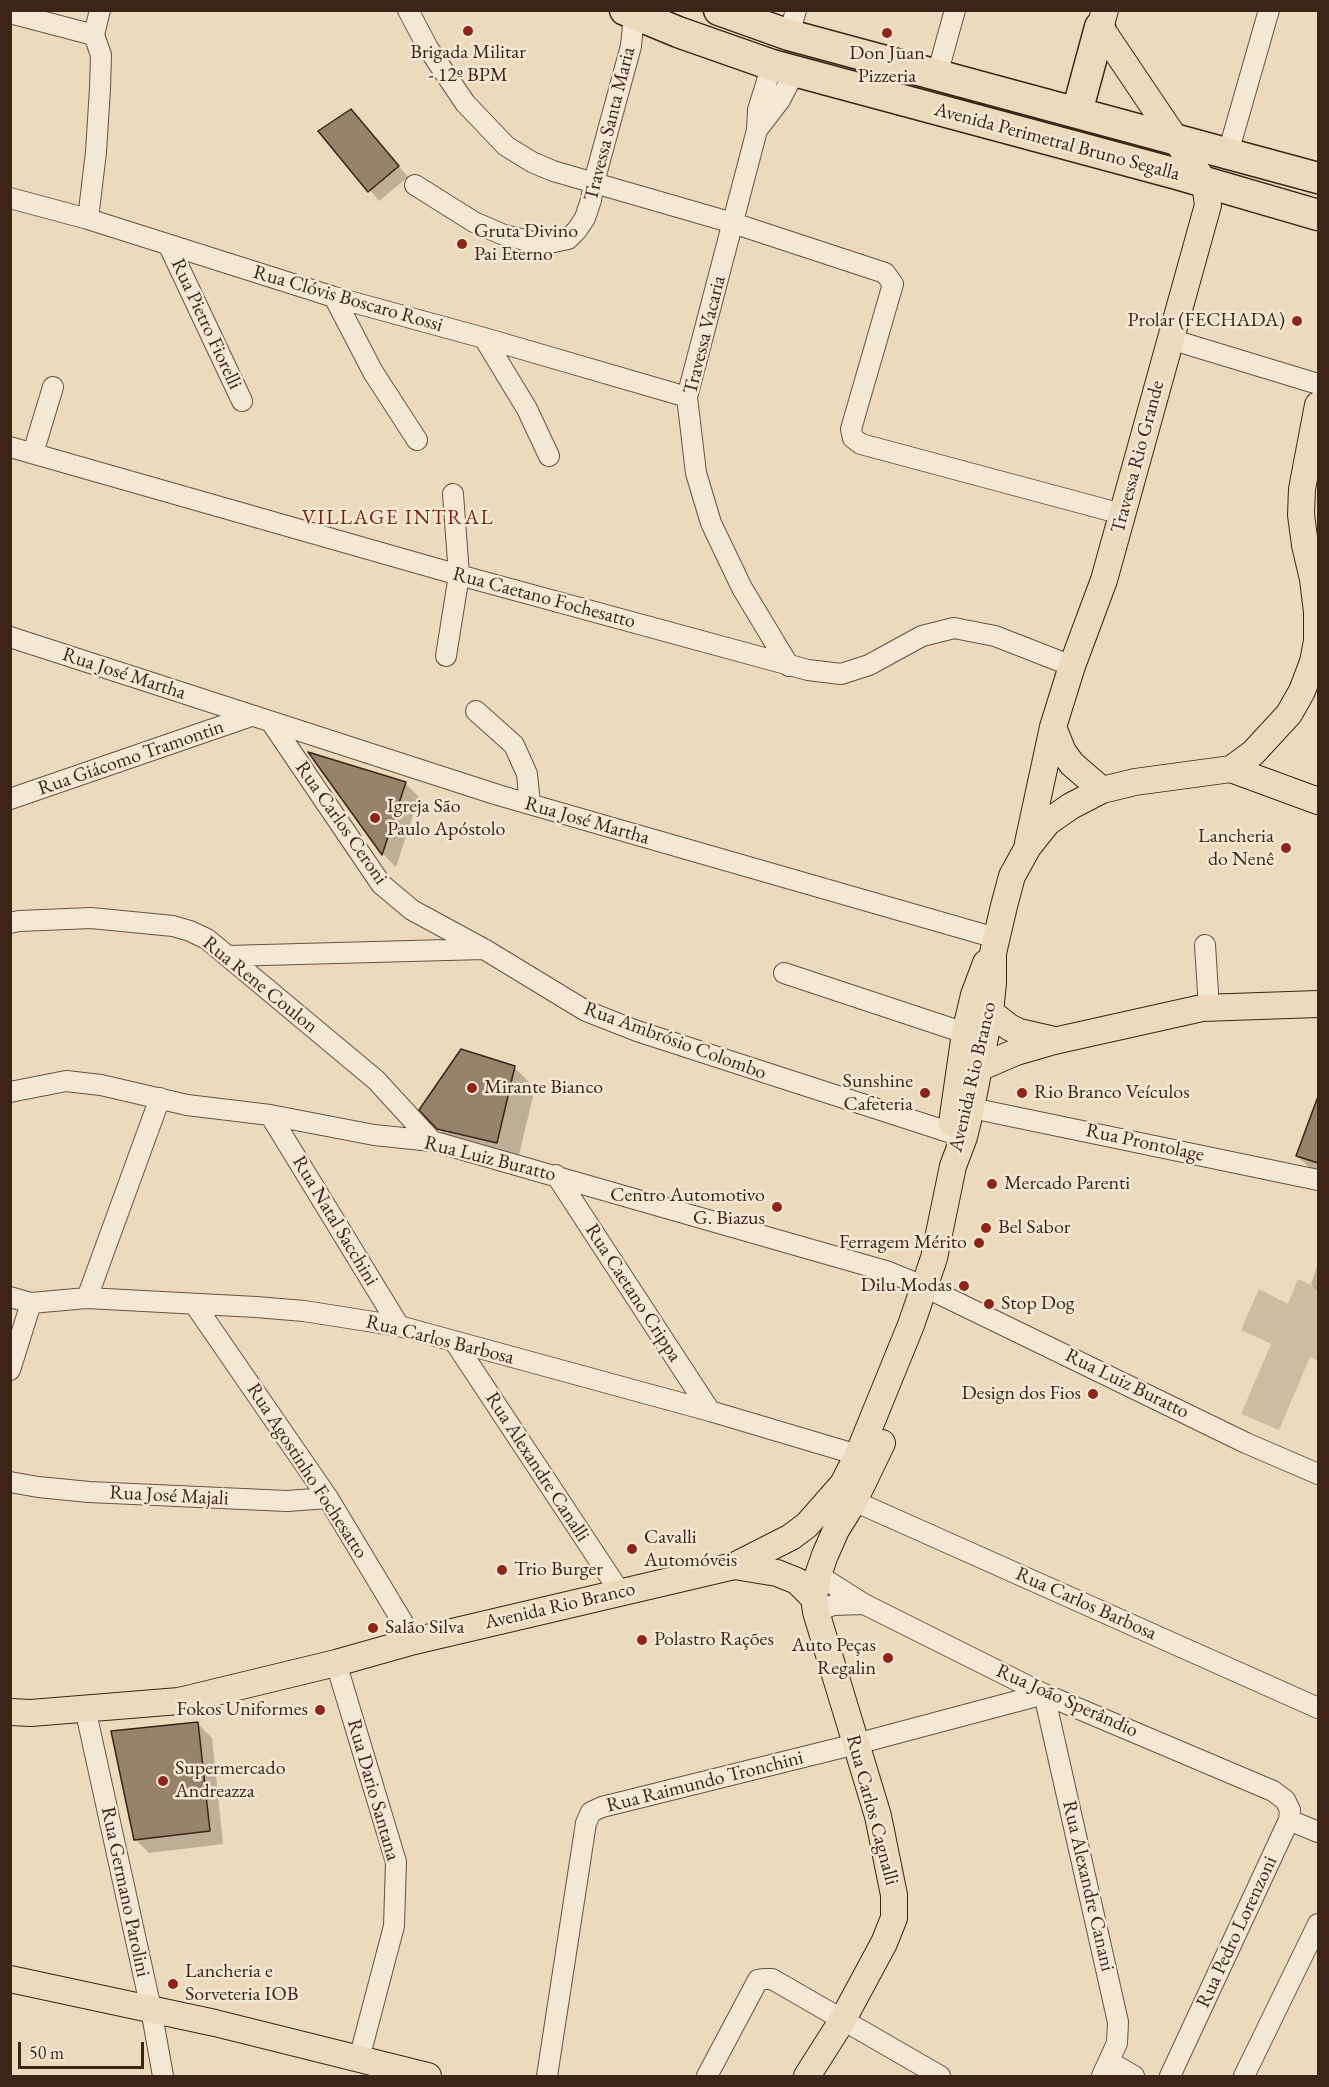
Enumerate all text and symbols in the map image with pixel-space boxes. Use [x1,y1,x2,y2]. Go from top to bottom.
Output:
marker: Brigada Militar - 12º BPM [461,24,475,38]
marker: Don Juan Pizzeria [880,26,894,40]
place label: Brigada Militar - 12º BPM [410,41,526,88]
place label: Don Juan Pizzeria [849,42,925,89]
street label: Travessa Santa Maria [579,45,641,203]
street label: Avenida Perimetral Bruno Segalla [932,98,1182,186]
place label: Gruta Divino Pai Eterno [474,220,578,267]
marker: Gruta Divino Pai Eterno [455,237,469,251]
street label: Rua Pietro Fiorelli [165,255,247,393]
street label: Rua Clóvis Boscaro Rossi [250,260,446,338]
street label: Travessa Vacaria [679,273,731,397]
place label: Prolar (FECHADA) [1128,309,1285,333]
marker: Prolar (FECHADA) [1290,314,1304,328]
street label: Travessa Rio Grande [1106,378,1170,536]
district label: VILLAGE INTRAL [302,505,494,531]
street label: Rua Caetano Fochesatto [450,562,638,634]
street label: Rua José Martha [59,643,189,705]
street label: Rua Giácomo Tramontin [35,715,227,801]
street label: Rua Carlos Ceroni [290,757,392,889]
street label: Rua José Martha [522,792,652,850]
place label: Igreja São Paulo Apóstolo [387,795,505,842]
marker: Igreja São Paulo Apóstolo [368,811,382,825]
place label: Lancheria do Nenê [1198,825,1274,872]
marker: Lancheria do Nenê [1279,841,1293,855]
street label: Rua Rene Coulon [198,931,322,1039]
street label: Rua Ambrósio Colombo [580,997,770,1085]
street label: Avenida Rio Branco [944,999,1002,1155]
place label: Sunshine Cafeteria [843,1070,913,1117]
place label: Mirante Bianco [484,1076,603,1100]
marker: Mirante Bianco [465,1081,479,1095]
place label: Rio Branco Veículos [1034,1081,1190,1105]
marker: Sunshine Cafeteria [918,1086,932,1100]
marker: Rio Branco Veículos [1015,1086,1029,1100]
street label: Rua Prontolage [1084,1119,1206,1167]
street label: Rua Luiz Buratto [422,1131,558,1187]
street label: Rua Natal Sacchini [287,1152,383,1290]
place label: Mercado Parenti [1004,1172,1130,1196]
marker: Mercado Parenti [985,1177,999,1191]
place label: Centro Automotivo G. Biazus [610,1184,765,1231]
marker: Centro Automotivo G. Biazus [770,1200,784,1214]
place label: Bel Sabor [998,1216,1070,1240]
street label: Rua Caetano Crippa [579,1220,687,1366]
marker: Bel Sabor [979,1221,993,1235]
place label: Ferragem Mérito [839,1231,967,1255]
marker: Ferragem Mérito [972,1236,986,1250]
place label: Dilu Modas [861,1274,952,1298]
marker: Dilu Modas [957,1279,971,1293]
place label: Stop Dog [1001,1292,1075,1316]
marker: Stop Dog [982,1297,996,1311]
street label: Rua Carlos Barbosa [363,1310,517,1370]
street label: Rua Luiz Buratto [1061,1344,1193,1424]
street label: Rua Agostinho Fochesatto [241,1379,373,1563]
place label: Design dos Fios [962,1382,1081,1406]
marker: Design dos Fios [1086,1387,1100,1401]
street label: Rua Alexandre Canalli [480,1388,594,1546]
street label: Rua José Majali [109,1481,229,1511]
place label: Cavalli Automóveis [644,1526,737,1573]
marker: Cavalli Automóveis [625,1542,639,1556]
place label: Trio Burger [514,1558,603,1582]
street label: Rua Carlos Barbosa [1012,1562,1160,1646]
marker: Trio Burger [495,1563,509,1577]
street label: Avenida Rio Branco [482,1577,638,1635]
place label: Salão Silva [385,1616,464,1640]
marker: Salão Silva [366,1621,380,1635]
place label: Polastro Rações [654,1628,774,1652]
marker: Polastro Rações [635,1633,649,1647]
place label: Auto Peças Regalin [792,1634,876,1681]
marker: Auto Peças Regalin [881,1651,895,1665]
street label: Rua João Sperândio [992,1659,1142,1743]
place label: Fokos Uniformes [177,1698,308,1722]
marker: Fokos Uniformes [313,1703,327,1717]
street label: Rua Dario Santana [341,1717,405,1863]
street label: Rua Carlos Cagnalli [840,1732,904,1888]
street label: Rua Raimundo Tronchini [604,1746,806,1818]
place label: Supermercado Andreazza [175,1757,286,1804]
marker: Supermercado Andreazza [156,1774,170,1788]
street label: Rua Alexandre Canani [1057,1798,1119,1974]
street label: Rua Germano Parolini [95,1805,155,1979]
street label: Rua Pedro Lorenzoni [1191,1852,1283,2012]
place label: Lancheria e Sorveteria IOB [185,1960,298,2007]
marker: Lancheria e Sorveteria IOB [166,1977,180,1991]
scale bar [21,2030,147,2068]
text: 50 m [29,2041,64,2064]

